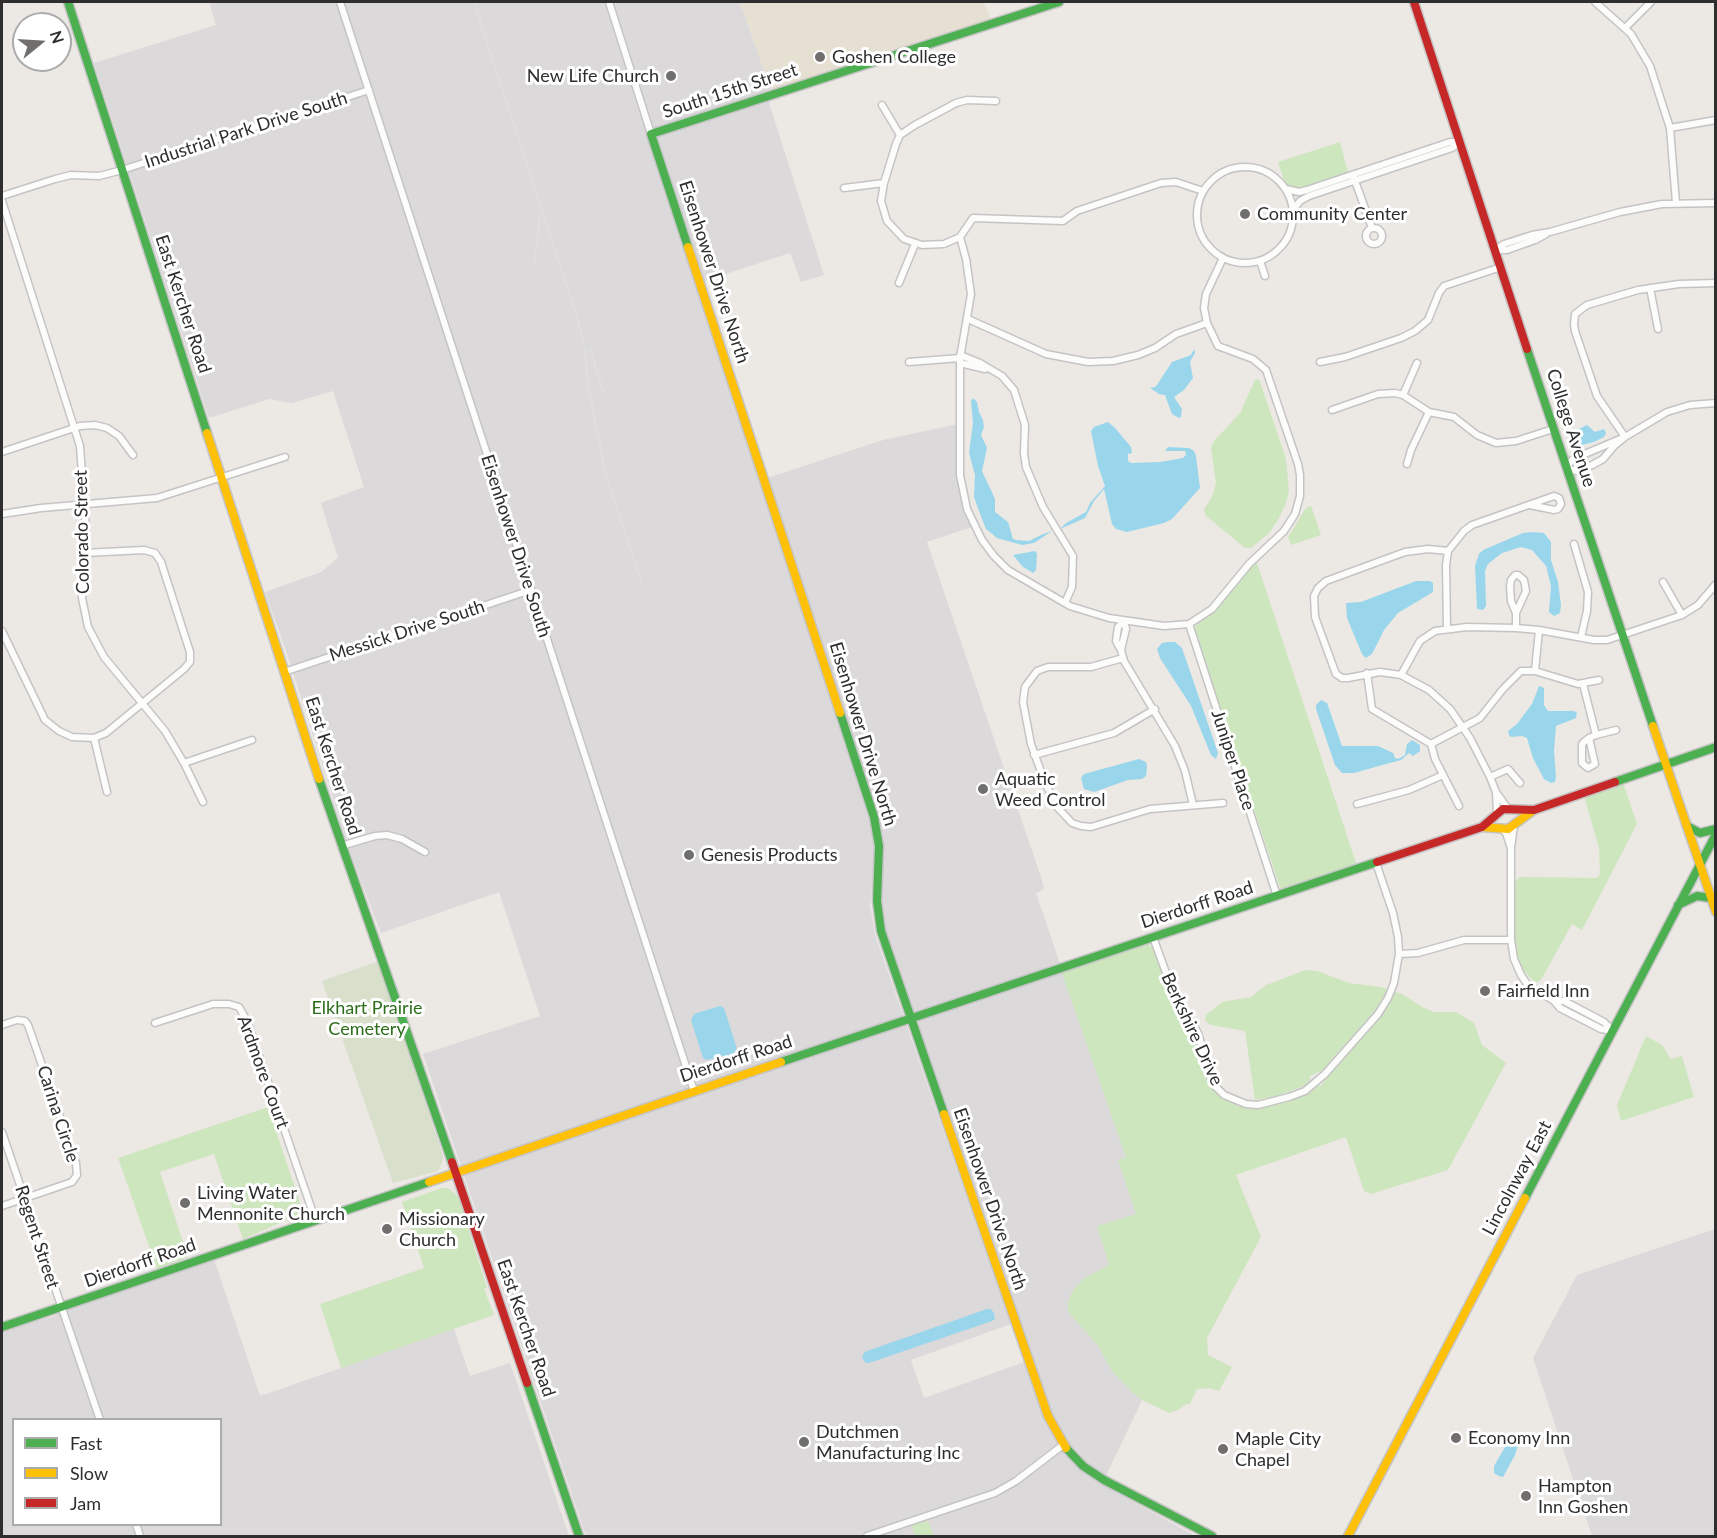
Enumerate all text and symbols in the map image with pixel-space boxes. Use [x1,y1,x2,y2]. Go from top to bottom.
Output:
north arrow [12,12,72,72]
text: N [47,28,69,46]
place label: Goshen College [832,46,956,68]
marker: Goshen College [813,50,827,64]
street label: South 15th Street [660,59,800,123]
place label: New Life Church [527,65,659,87]
marker: New Life Church [664,69,678,83]
street label: Industrial Park Drive South [142,87,350,173]
street label: Eisenhower Drive North [674,178,754,366]
place label: Community Center [1257,203,1407,225]
marker: Community Center [1238,207,1252,221]
street label: East Kercher Road [150,232,216,376]
street label: College Avenue [1542,366,1600,490]
street label: Eisenhower Drive South [476,452,556,640]
street label: Colorado Street [70,470,94,594]
street label: Messick Drive South [327,596,487,666]
street label: Eisenhower Drive North [825,639,901,829]
street label: East Kercher Road [300,694,366,838]
street label: Juniper Place [1207,707,1259,813]
place label: Aquatic Weed Control [995,768,1105,810]
marker: Aquatic Weed Control [976,782,990,796]
place label: Genesis Products [701,844,838,866]
marker: Genesis Products [682,848,696,862]
street label: Dierdorff Road [1138,877,1256,933]
street label: Berkshire Drive [1156,969,1228,1089]
place label: Fairfield Inn [1497,980,1589,1002]
marker: Fairfield Inn [1478,984,1492,998]
park label: Elkhart Prairie Cemetery [312,997,422,1040]
street label: Ardmore Court [233,1012,293,1132]
street label: Dierdorff Road [677,1031,795,1087]
street label: Carina Circle [32,1063,84,1165]
street label: Eisenhower Drive North [949,1105,1031,1293]
street label: Lincolnway East [1478,1117,1556,1239]
place label: Living Water Mennonite Church [197,1182,345,1224]
street label: Regent Street [10,1183,64,1291]
marker: Living Water Mennonite Church [178,1196,192,1210]
place label: Missionary Church [399,1208,485,1250]
marker: Missionary Church [380,1222,394,1236]
street label: Dierdorff Road [81,1234,199,1292]
street label: East Kercher Road [492,1256,560,1400]
legend [12,1418,222,1526]
place label: Dutchmen Manufacturing Inc [816,1421,960,1464]
place label: Economy Inn [1468,1427,1570,1449]
place label: Maple City Chapel [1235,1428,1321,1470]
marker: Economy Inn [1449,1431,1463,1445]
text: Fast [70,1432,102,1454]
marker: Dutchmen Manufacturing Inc [797,1435,811,1449]
marker: Maple City Chapel [1216,1442,1230,1456]
text: Slow [70,1462,108,1484]
place label: Hampton Inn Goshen [1538,1475,1628,1518]
marker: Hampton Inn Goshen [1519,1489,1533,1503]
text: Jam [70,1492,101,1514]

